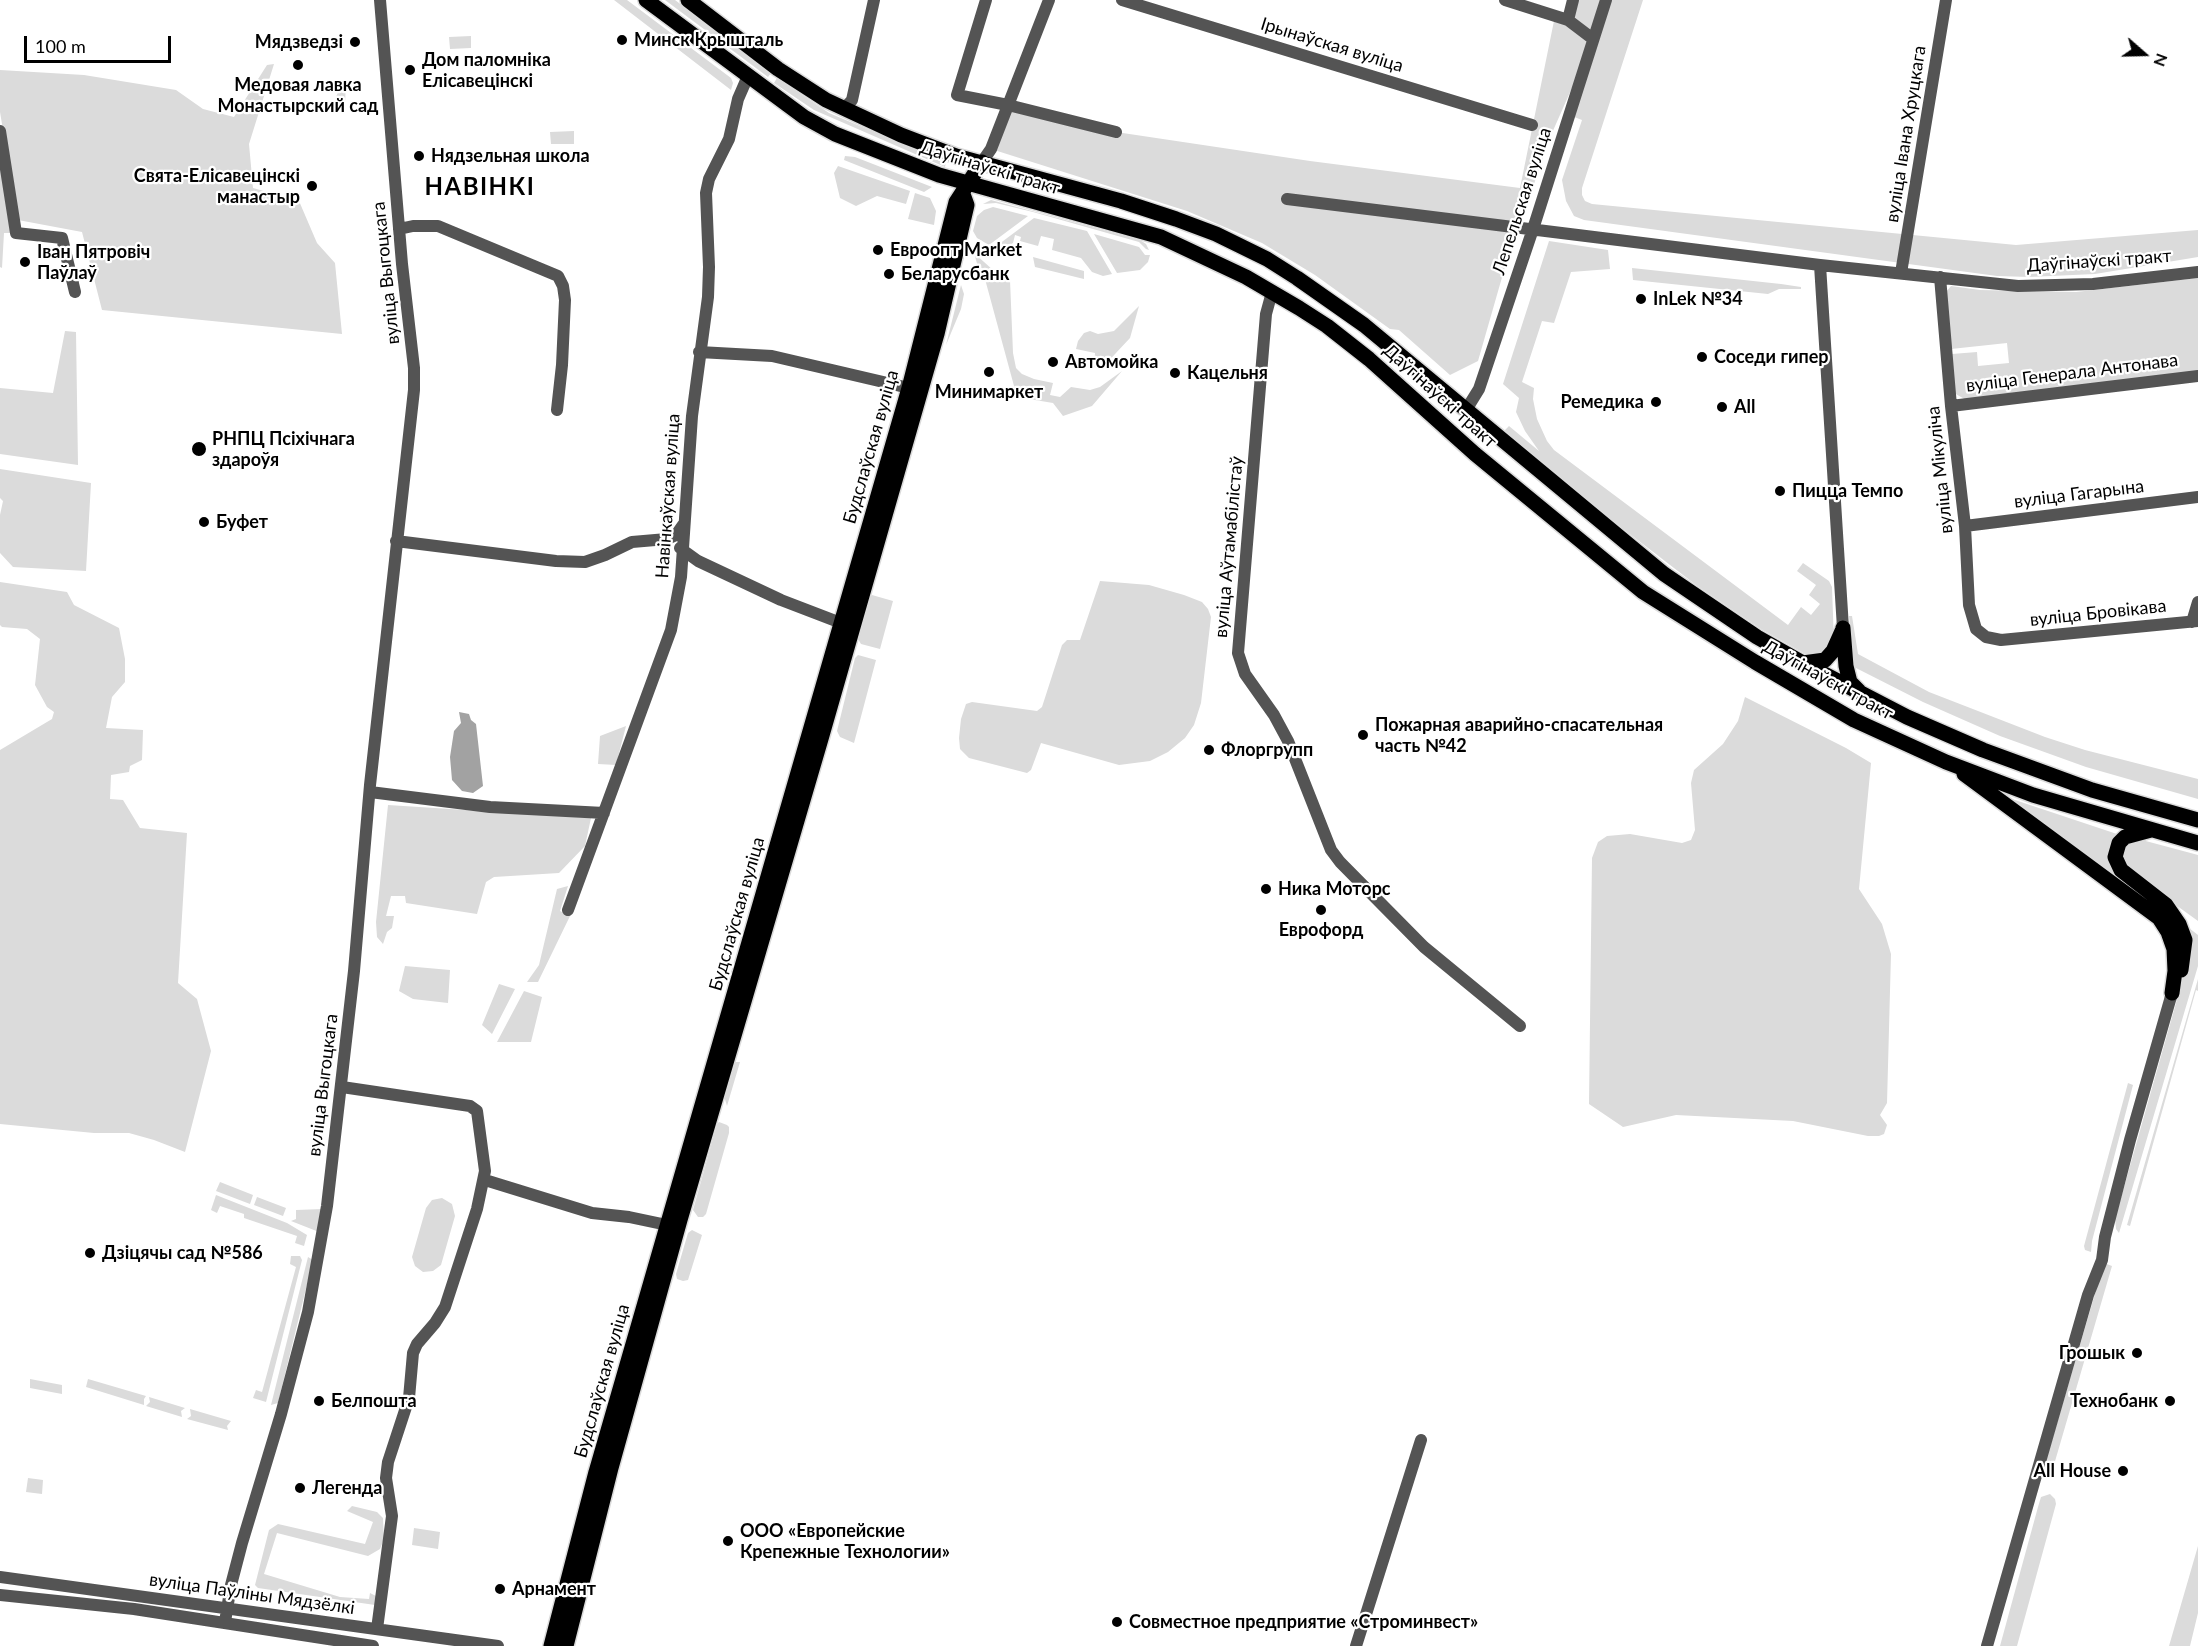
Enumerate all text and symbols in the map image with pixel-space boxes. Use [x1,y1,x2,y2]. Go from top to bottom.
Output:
street label: Ірынаўская вуліца [1258,13,1406,77]
scale bar [27,24,174,62]
north arrow [2114,24,2174,84]
place label: Минск Крышталь [634,29,783,51]
place label: Мядзведзі [255,31,343,53]
marker: Минск Крышталь [615,33,629,47]
text: 100 m [35,35,86,57]
marker: Мядзведзі [348,35,362,49]
street label: вуліца Івана Хруцкага [1881,44,1931,224]
place label: Дом паломніка Елісавецінскі [422,49,551,92]
text: N [2150,51,2172,69]
marker: Медовая лавка Монастырский сад [291,58,305,72]
marker: Дом паломніка Елісавецінскі [403,63,417,77]
place label: Медовая лавка Монастырский сад [218,74,378,116]
street label: Лепельская вуліца [1488,125,1556,277]
street label: Даўгінаўскі тракт [917,136,1063,200]
place label: Нядзельная школа [431,145,590,167]
marker: Нядзельная школа [412,149,426,163]
place label: Свята-Елісавецінскі манастыр [134,165,300,207]
district label: НАВІНКІ [425,173,535,201]
marker: Свята-Елісавецінскі манастыр [305,179,319,193]
street label: вуліца Выгоцкага [368,201,404,345]
place label: Евроопт Market [890,239,1022,261]
place label: Іван Пятровіч Паўлаў [37,241,150,284]
marker: Евроопт Market [871,243,885,257]
street label: Даўгінаўскі тракт [2026,245,2172,277]
marker: Іван Пятровіч Паўлаў [18,255,32,269]
place label: Беларусбанк [901,263,1009,285]
marker: Беларусбанк [882,267,896,281]
place label: InLek №34 [1653,288,1743,310]
marker: InLek №34 [1634,292,1648,306]
street label: Даўгінаўскі тракт [1379,339,1501,453]
place label: Соседи гипер [1714,346,1829,368]
street label: вуліца Генерала Антонава [1965,349,2179,397]
marker: Соседи гипер [1695,350,1709,364]
place label: Автомойка [1065,351,1158,373]
marker: Автомойка [1046,355,1060,369]
place label: Кацельня [1187,362,1268,384]
marker: Минимаркет [982,365,996,379]
marker: Кацельня [1168,366,1182,380]
street label: Будслаўская вуліца [839,368,903,526]
place label: Минимаркет [935,381,1043,403]
place label: Ремедика [1560,391,1644,413]
marker: Ремедика [1649,395,1663,409]
place label: All [1734,396,1755,418]
marker: All [1715,400,1729,414]
street label: вуліца Мікуліча [1923,405,1957,535]
street label: Навінкаўская вуліца [651,413,685,579]
place label: РНПЦ Псіхічнага здароўя [212,428,355,470]
marker: РНПЦ Псіхічнага здароўя [190,440,208,458]
street label: вуліца Аўтамабілістаў [1210,455,1248,639]
street label: вуліца Гагарына [2013,475,2145,513]
place label: Пицца Темпо [1792,480,1903,502]
marker: Пицца Темпо [1773,484,1787,498]
place label: Буфет [216,511,268,533]
marker: Буфет [197,515,211,529]
street label: вуліца Бровікава [2029,595,2167,631]
street label: Даўгінаўскі тракт [1759,635,1897,725]
place label: Пожарная аварийно-спасательная часть №42 [1375,714,1663,756]
marker: Пожарная аварийно-спасательная часть №42 [1356,728,1370,742]
place label: Флоргрупп [1221,739,1313,761]
marker: Флоргрупп [1202,743,1216,757]
street label: Будслаўская вуліца [705,835,769,993]
place label: Ника Моторс [1278,878,1391,900]
marker: Ника Моторс [1259,882,1273,896]
marker: Еврофорд [1314,903,1328,917]
place label: Еврофорд [1279,919,1363,941]
street label: вуліца Выгоцкага [304,1012,342,1158]
place label: Дзіцячы сад №586 [102,1242,263,1264]
marker: Дзіцячы сад №586 [83,1246,97,1260]
street label: Будслаўская вуліца [570,1302,634,1460]
place label: Грошык [2059,1342,2125,1364]
marker: Грошык [2130,1346,2144,1360]
place label: Белпошта [331,1390,417,1412]
place label: Технобанк [2070,1390,2158,1412]
marker: Белпошта [312,1394,326,1408]
marker: Технобанк [2163,1394,2177,1408]
place label: All House [2034,1460,2111,1482]
marker: All House [2116,1464,2130,1478]
place label: Легенда [312,1477,382,1499]
marker: Легенда [293,1481,307,1495]
place label: ООО «Европейские Крепежные Технологии» [740,1520,950,1562]
marker: ООО «Европейские Крепежные Технологии» [721,1534,735,1548]
street label: вуліца Паўліны Мядзёлкі [148,1569,356,1619]
place label: Арнамент [512,1578,596,1600]
marker: Арнамент [493,1582,507,1596]
place label: Совместное предприятие «Строминвест» [1129,1611,1478,1633]
marker: Совместное предприятие «Строминвест» [1110,1615,1124,1629]

